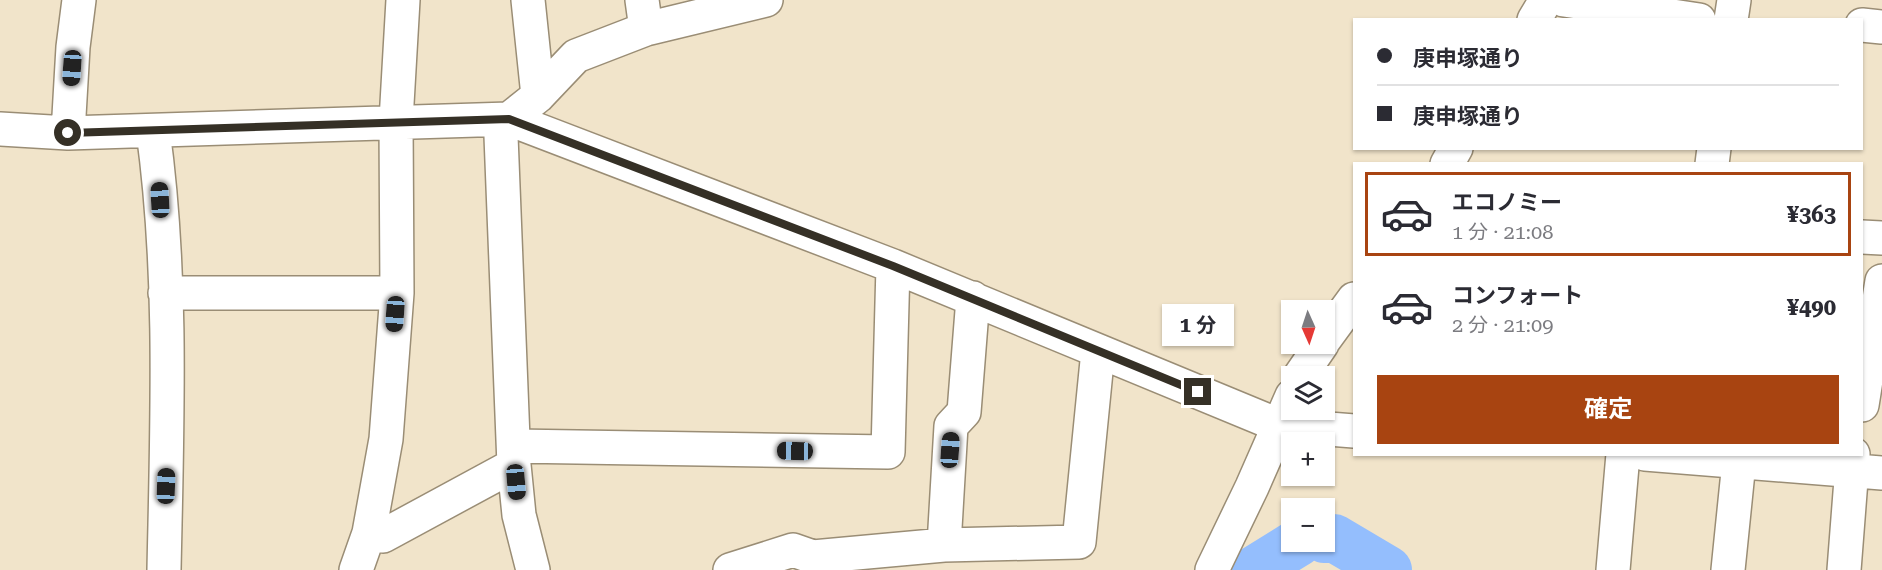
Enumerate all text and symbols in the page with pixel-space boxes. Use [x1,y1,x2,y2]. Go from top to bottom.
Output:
text: 庚申塚通り [1413,46,1523,71]
car [62,49,82,87]
text: 庚申塚通り [1413,104,1523,129]
route start [54,119,81,146]
car [150,182,170,218]
icon: car [1380,187,1434,241]
text: エコノミー [1452,190,1562,215]
text: ¥363 [1787,202,1836,227]
text: 1 分 · 21:08 [1452,220,1553,244]
icon: car [1380,280,1434,334]
text: コンフォート [1452,283,1583,308]
car [385,295,405,333]
text: ¥490 [1787,295,1836,320]
north arrow [1281,300,1335,354]
map controls [1281,300,1335,552]
callout: 1 分 [1162,305,1234,347]
text: 1 分 [1180,313,1216,337]
text: 2 分 · 21:09 [1452,313,1553,337]
button: layers [1281,366,1335,420]
button: 確定 [1377,375,1839,444]
route end [1184,378,1211,405]
car [940,431,960,469]
button: + [1281,432,1335,486]
car [777,442,813,460]
car [505,463,527,501]
car [156,468,176,504]
button: − [1281,498,1335,552]

